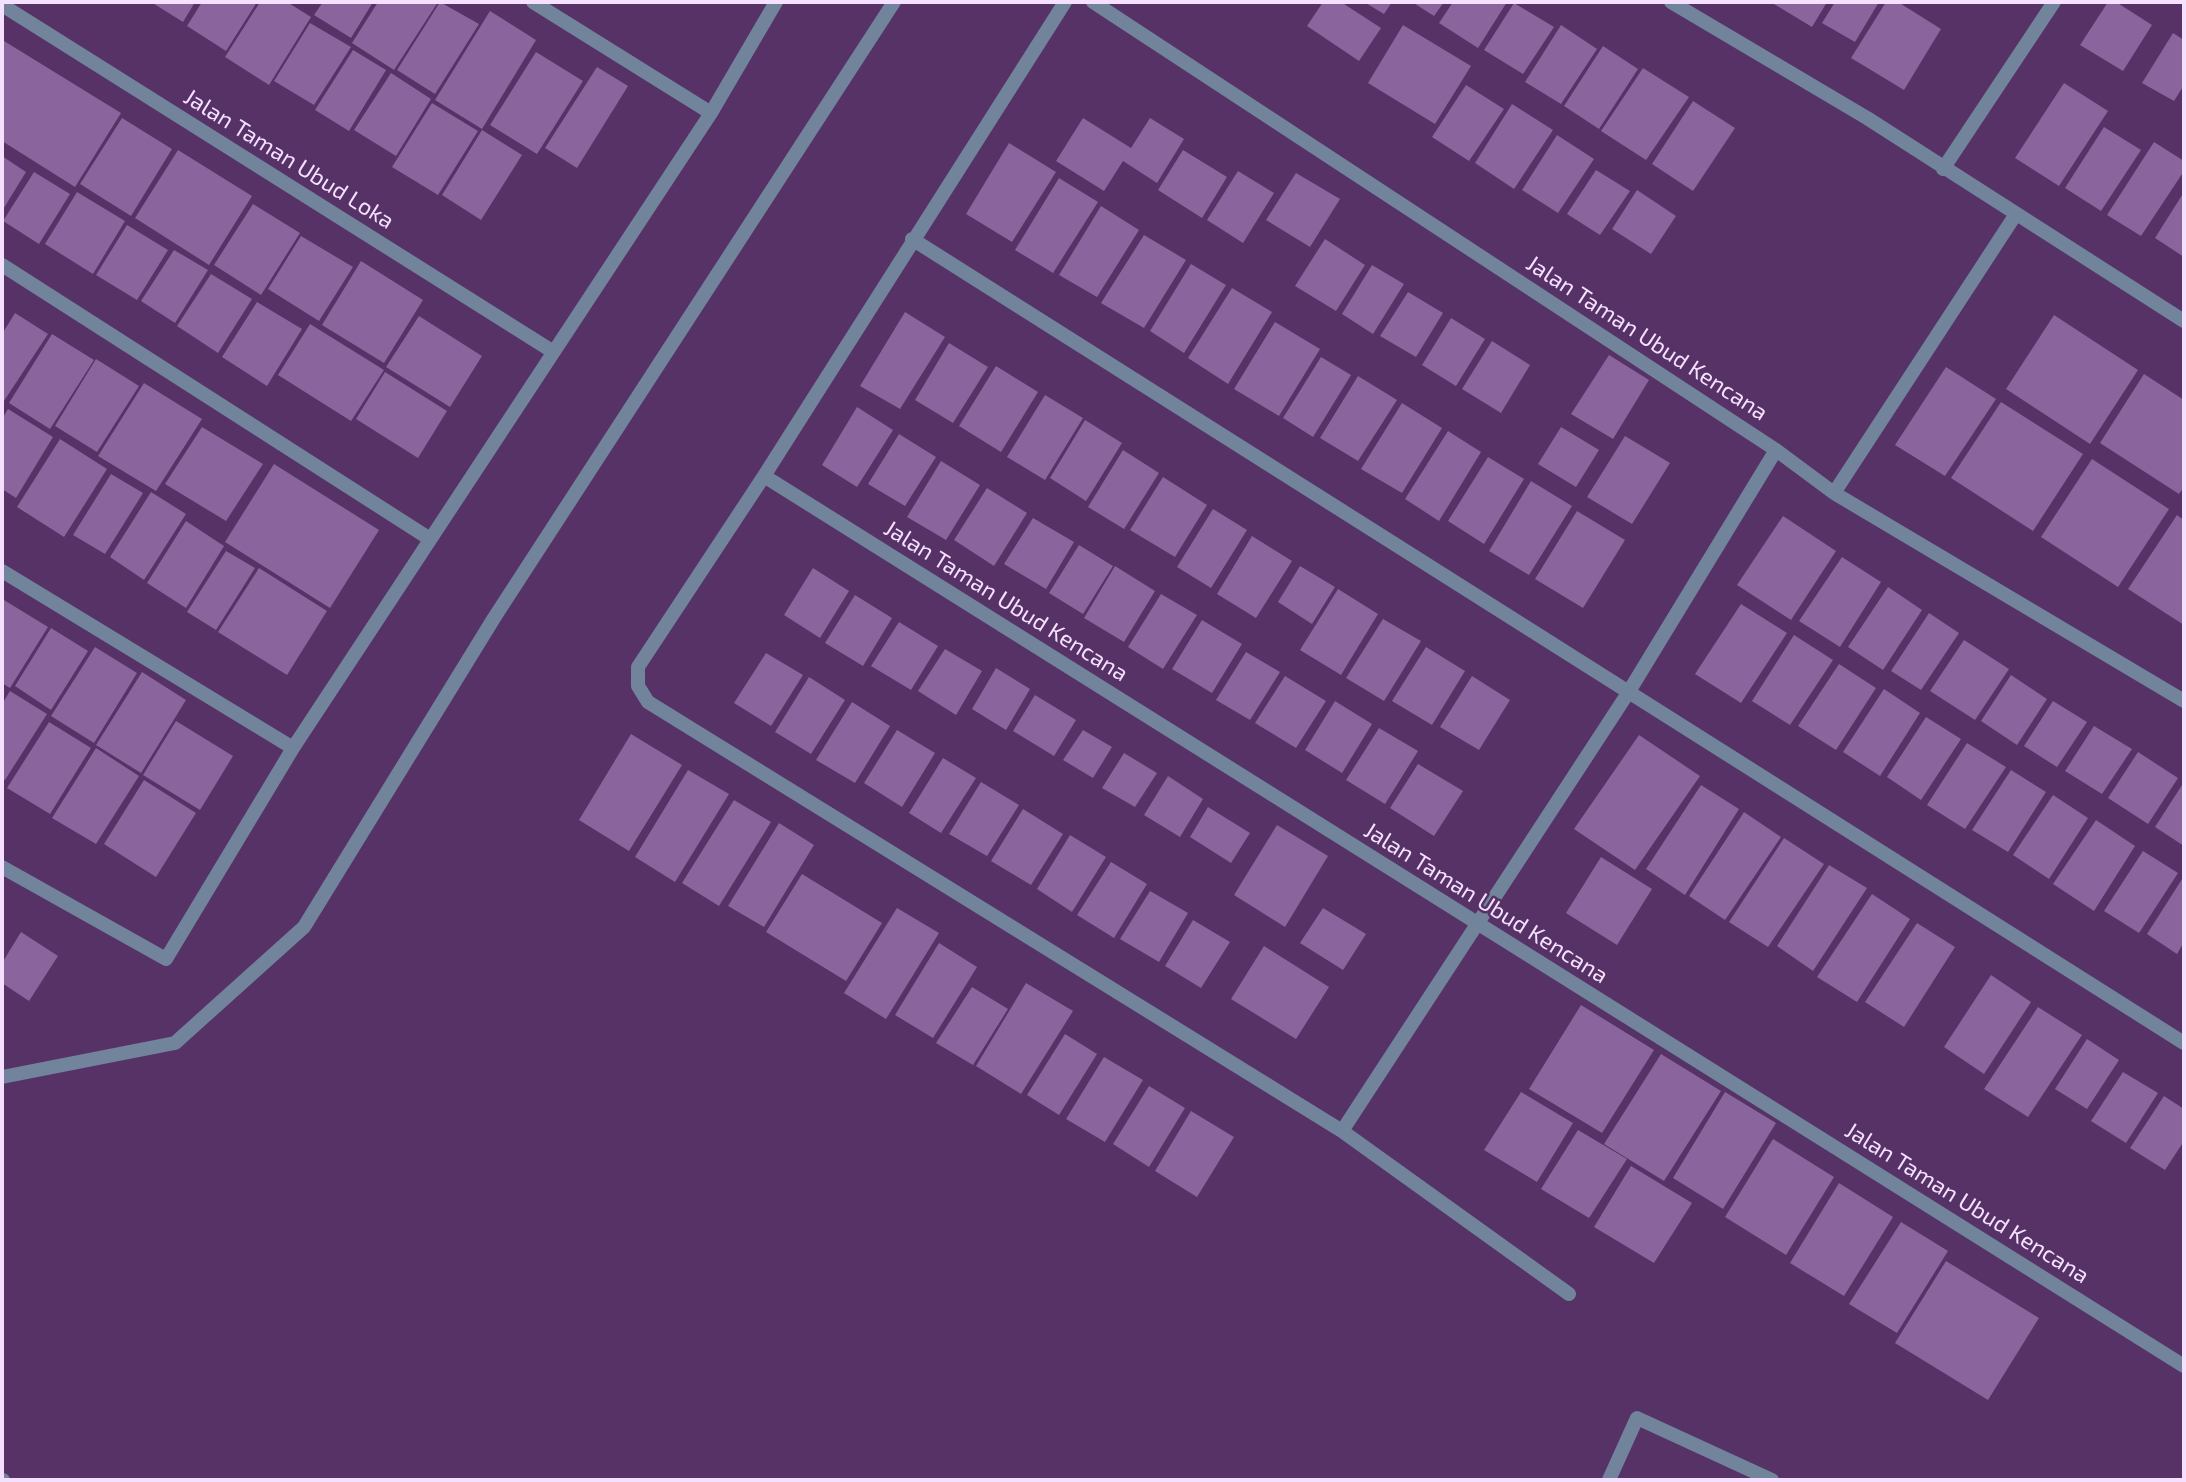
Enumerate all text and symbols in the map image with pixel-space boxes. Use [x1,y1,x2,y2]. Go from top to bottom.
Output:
street label: Jalan Taman Ubud Loka [179,83,399,235]
street label: Jalan Taman Ubud Kencana [1521,250,1773,426]
street label: Jalan Taman Ubud Kencana [879,515,1133,687]
street label: Jalan Taman Ubud Kencana [1359,817,1613,989]
street label: Jalan Taman Ubud Kencana [1840,1117,2094,1289]

